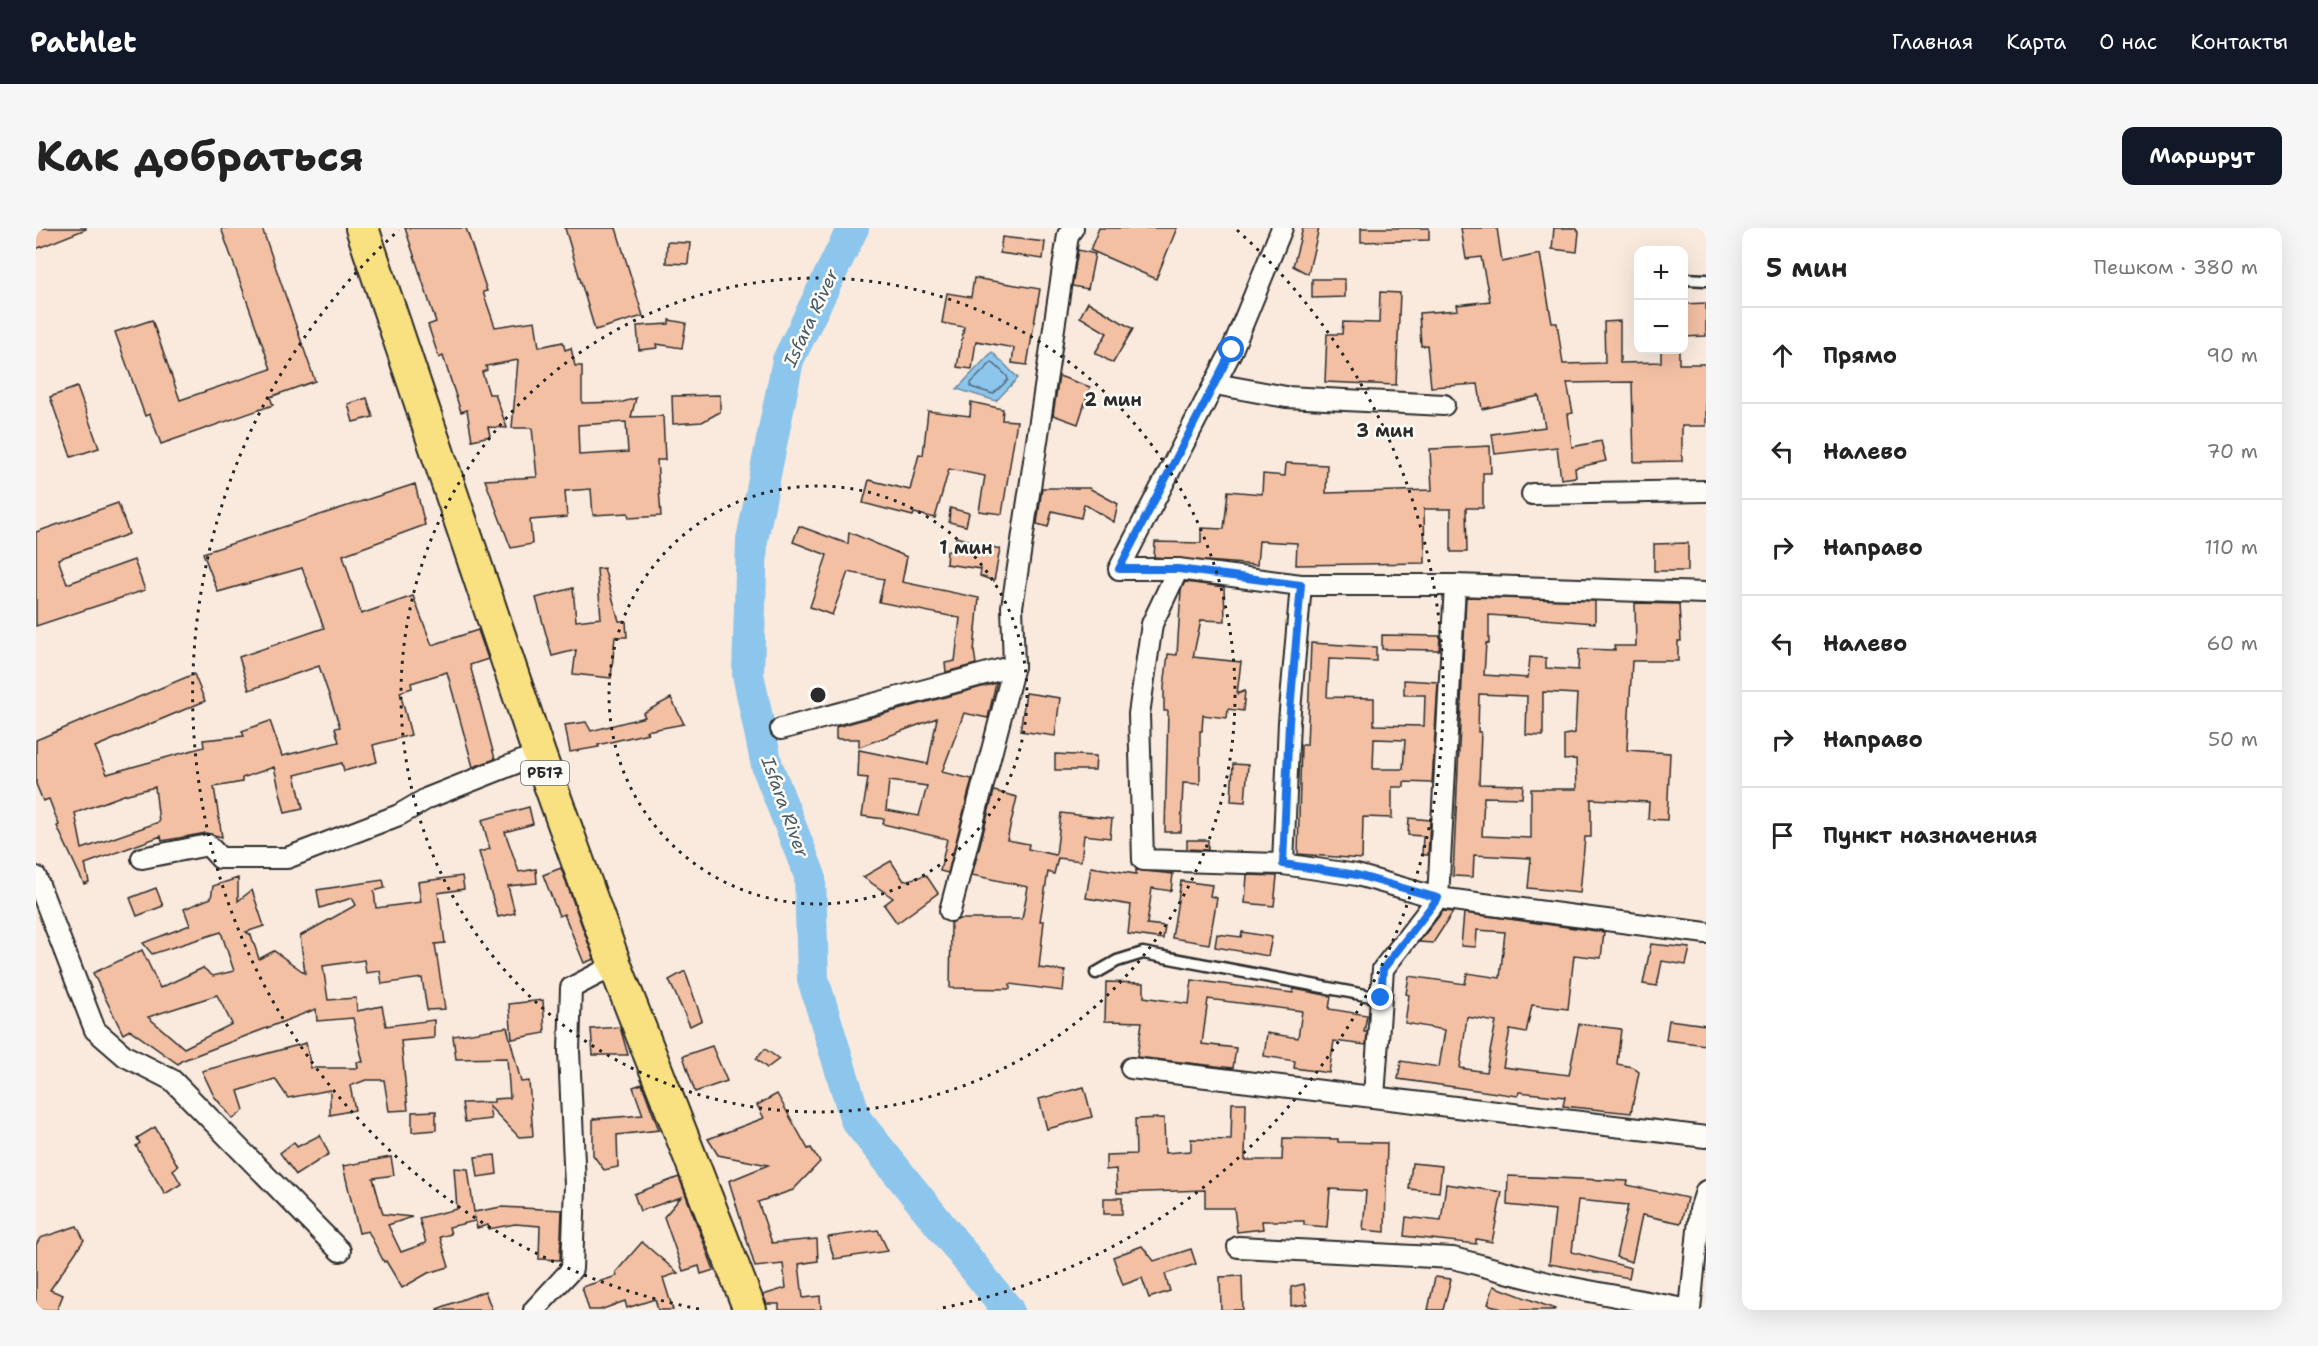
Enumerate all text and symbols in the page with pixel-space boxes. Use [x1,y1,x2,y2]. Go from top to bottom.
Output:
text: Pathlet [30,23,137,61]
text: Главная [1892,28,1973,56]
text: Карта [2006,28,2066,56]
text: О нас [2099,28,2157,56]
text: Контакты [2190,28,2288,56]
button: Маршрут [2122,127,2282,185]
text: Как добраться [36,128,364,184]
map controls [1634,246,1688,354]
button: + [1634,246,1688,300]
text: 5 мин [1766,250,1847,285]
text: Пешком · 380 m [2094,254,2258,280]
water label: Isfara River [777,265,844,372]
button: − [1634,300,1688,354]
route start [1218,336,1244,362]
icon: ahead [1766,339,1799,372]
text: Прямо [1823,341,1897,370]
text: 90 m [2206,342,2258,368]
text: 2 мин [1084,388,1142,412]
text: 3 мин [1356,419,1414,443]
icon: left [1766,435,1799,468]
text: Налево [1823,437,1907,466]
text: 70 m [2206,438,2258,464]
icon: right [1766,531,1799,564]
text: Направо [1823,533,1923,562]
text: 110 m [2204,534,2258,560]
text: 1 мин [939,536,993,560]
icon: left [1766,627,1799,660]
text: Налево [1823,629,1907,658]
text: 60 m [2206,630,2258,656]
centre of rings [808,685,828,705]
icon: right [1766,723,1799,756]
text: Направо [1823,725,1923,754]
text: 50 m [2208,726,2258,752]
water label: Isfara River [755,752,814,861]
road number: РБ17 [521,761,569,785]
icon: arrive [1766,819,1799,852]
text: Пункт назначения [1823,821,2037,850]
route end [1367,984,1393,1010]

